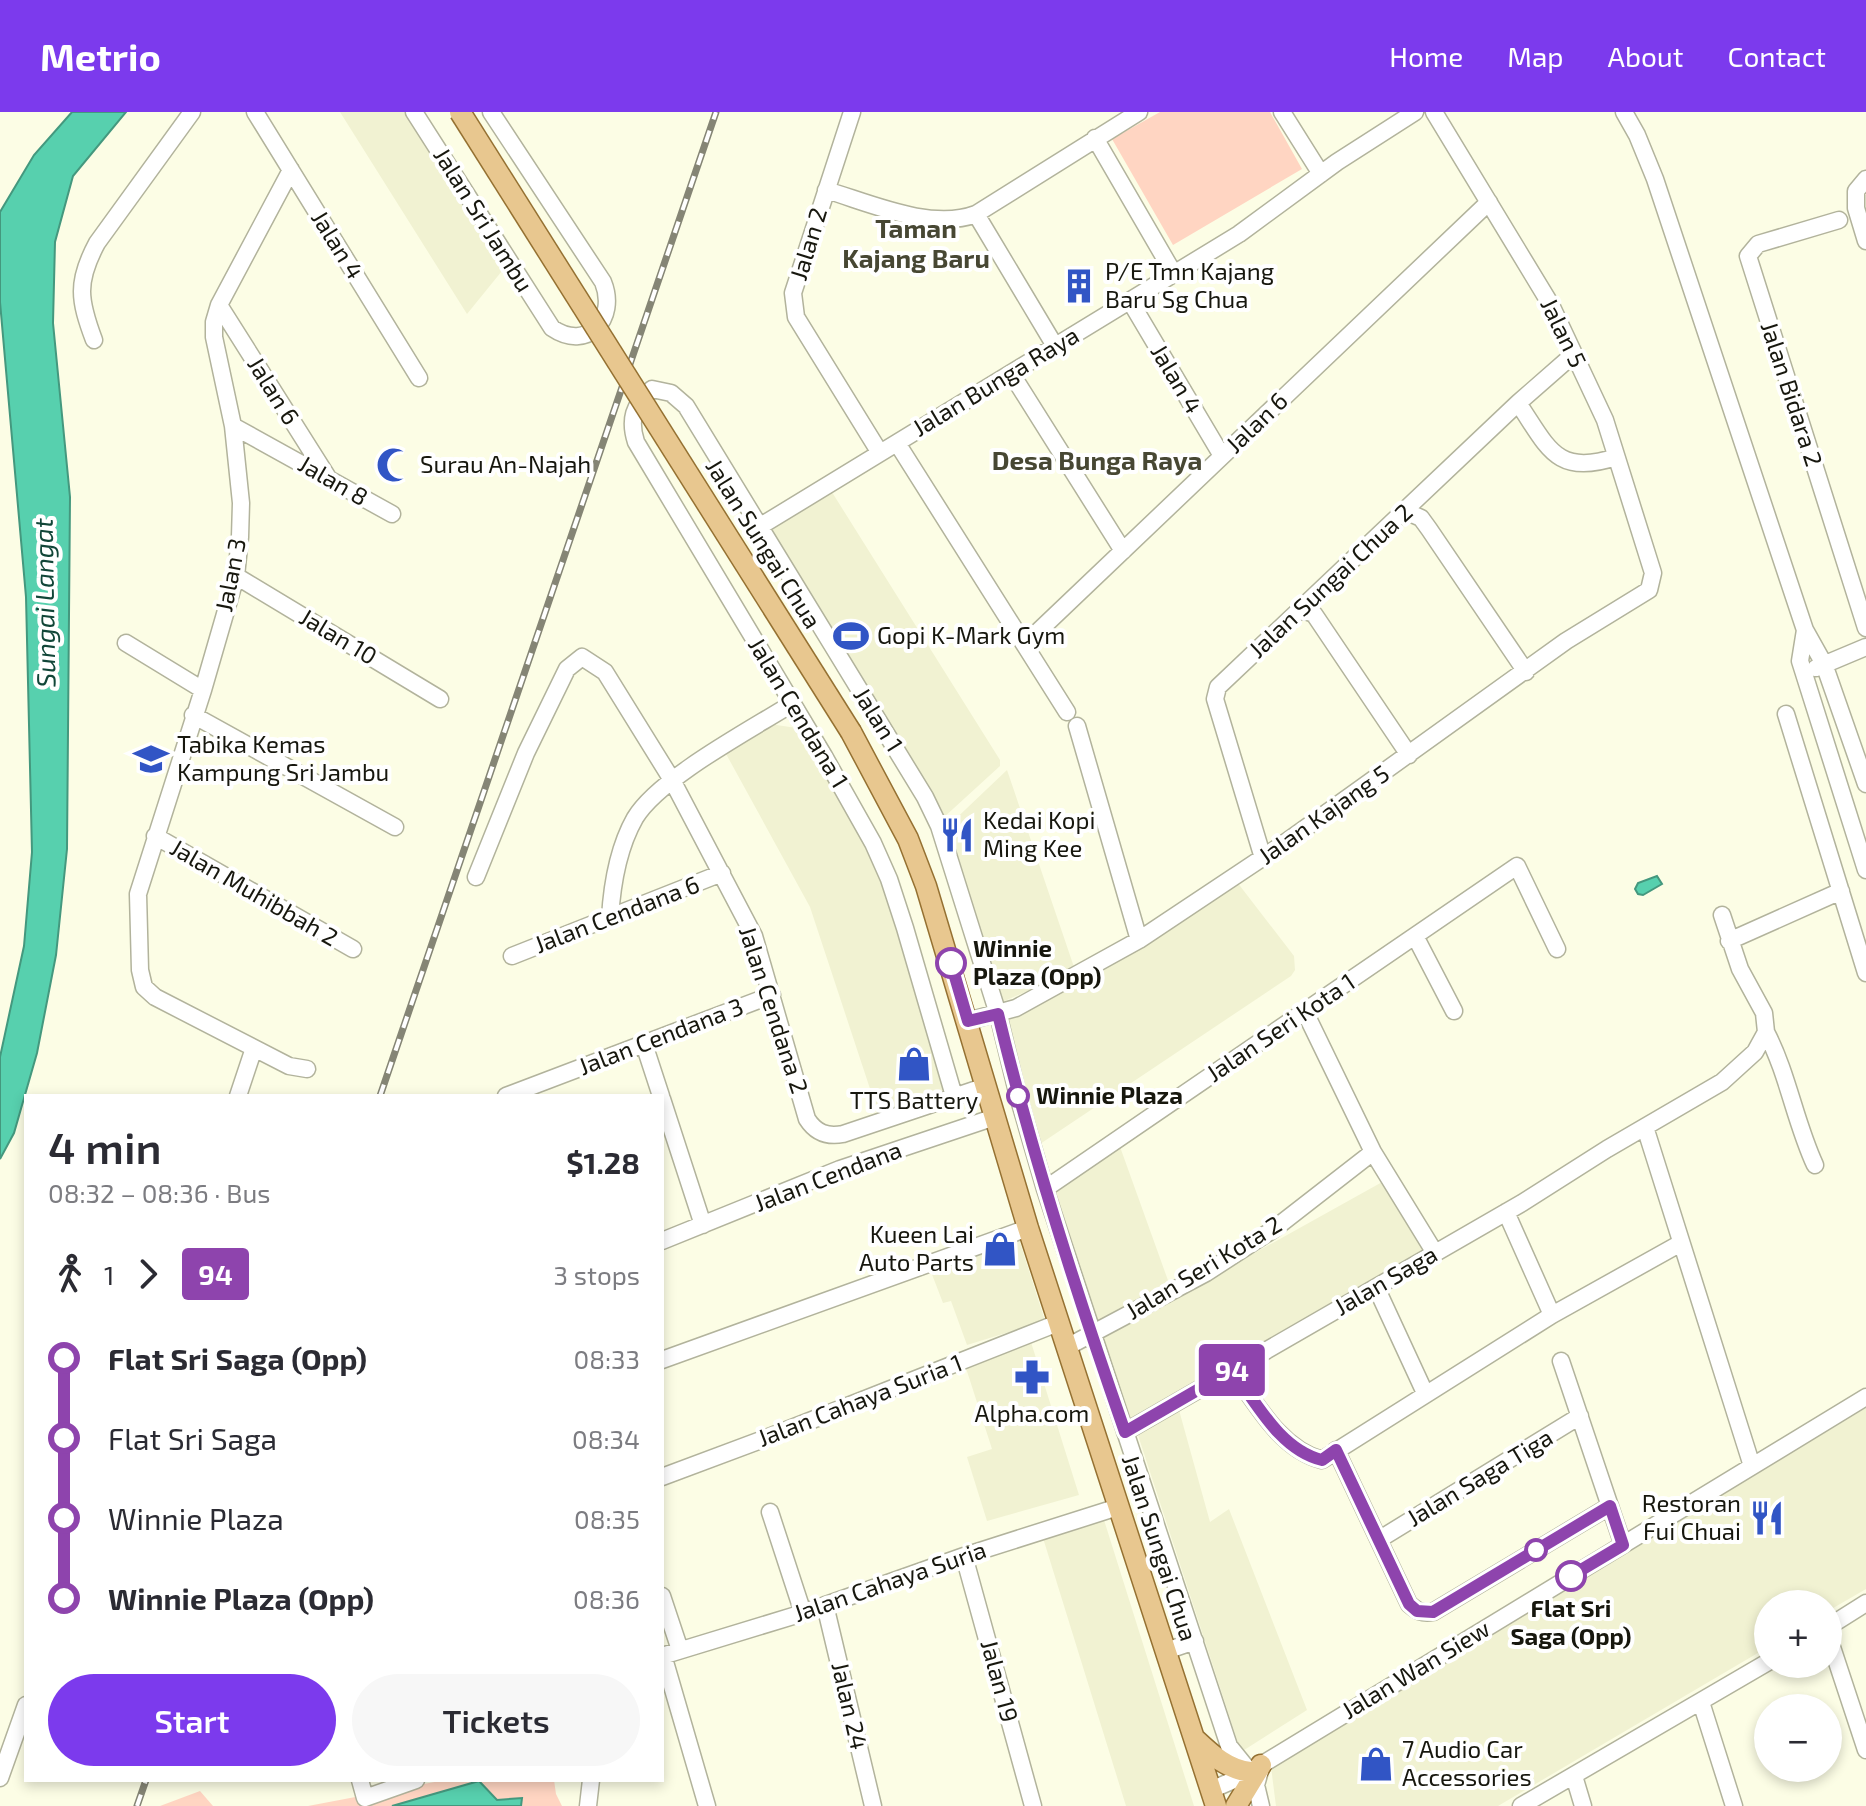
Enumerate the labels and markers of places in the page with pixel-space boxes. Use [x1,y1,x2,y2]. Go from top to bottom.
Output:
place label: P/E Tmn Kajang Baru Sg Chua [1105,256,1274,313]
building icon: P/E Tmn Kajang Baru Sg Chua [1060,267,1098,305]
mosque icon: Surau An-Najah [375,446,413,484]
place label: Surau An-Najah [420,449,591,478]
sports icon: Gopi K-Mark Gym [832,617,870,655]
place label: Gopi K-Mark Gym [877,620,1065,649]
place label: Tabika Kemas Kampung Sri Jambu [177,729,389,786]
school or university icon: Tabika Kemas Kampung Sri Jambu [132,740,170,778]
place label: Kedai Kopi Ming Kee [983,805,1095,862]
restaurant icon: Kedai Kopi Ming Kee [938,816,976,854]
place label: Winnie Plaza (Opp) [973,933,1102,990]
marker: Winnie Plaza (Opp) [936,948,966,978]
shop icon: TTS Battery [895,1045,933,1083]
place label: Winnie Plaza [1036,1080,1183,1109]
place label: TTS Battery [850,1085,978,1114]
marker: Winnie Plaza [1007,1085,1029,1107]
place label: Kueen Lai Auto Parts [859,1219,974,1276]
shop icon: Kueen Lai Auto Parts [981,1230,1019,1268]
pharmacy icon: Alpha.com [1013,1358,1051,1396]
place label: Alpha.com [975,1398,1089,1427]
place label: Restoran Fui Chuai [1642,1488,1741,1545]
restaurant icon: Restoran Fui Chuai [1748,1499,1786,1537]
unlabelled marker [1525,1539,1547,1561]
marker: Flat Sri Saga (Opp) [1556,1561,1586,1591]
place label: Flat Sri Saga (Opp) [1510,1593,1632,1650]
place label: 7 Audio Car Accessories [1402,1734,1532,1791]
shop icon: 7 Audio Car Accessories [1357,1745,1395,1783]

